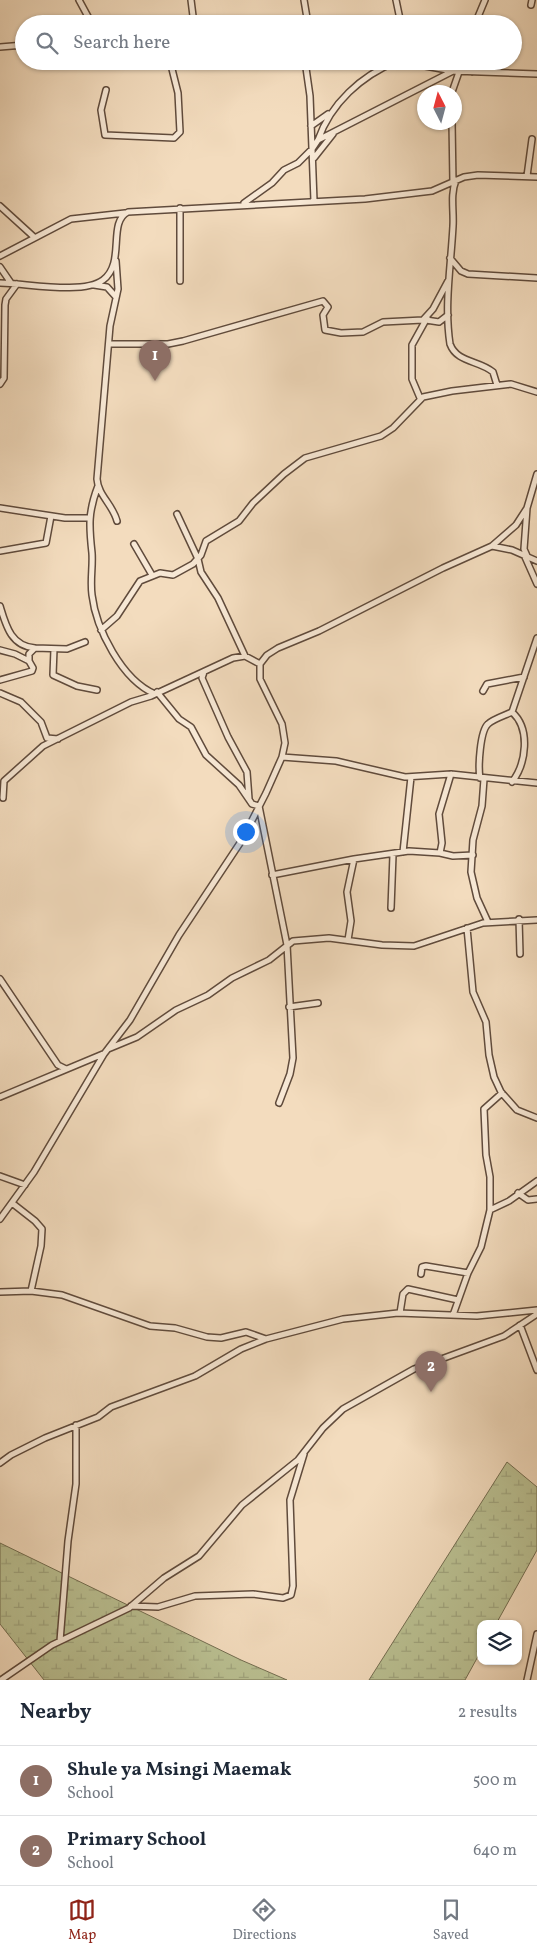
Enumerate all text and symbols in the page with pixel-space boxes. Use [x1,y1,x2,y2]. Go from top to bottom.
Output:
search box [15,15,522,70]
icon: search [33,29,61,57]
text: Search here [73,30,170,56]
north arrow [417,85,462,130]
pin: 1 [139,340,171,381]
your location [233,819,259,845]
pin: 2 [415,1351,447,1392]
map controls [477,1620,522,1665]
button: layers [477,1620,522,1665]
text: Nearby [20,1698,91,1727]
text: 2 results [458,1702,517,1724]
text: Shule ya Msingi Maemak [67,1757,291,1783]
text: 1 [33,1770,39,1792]
text: 500 m [473,1770,517,1792]
text: School [67,1783,114,1805]
text: Primary School [67,1827,206,1853]
text: 2 [32,1840,40,1862]
text: 640 m [473,1840,517,1862]
text: School [67,1853,114,1875]
tab: Map [68,1896,96,1945]
tab: Directions [232,1896,297,1945]
tab: Saved [433,1896,469,1945]

